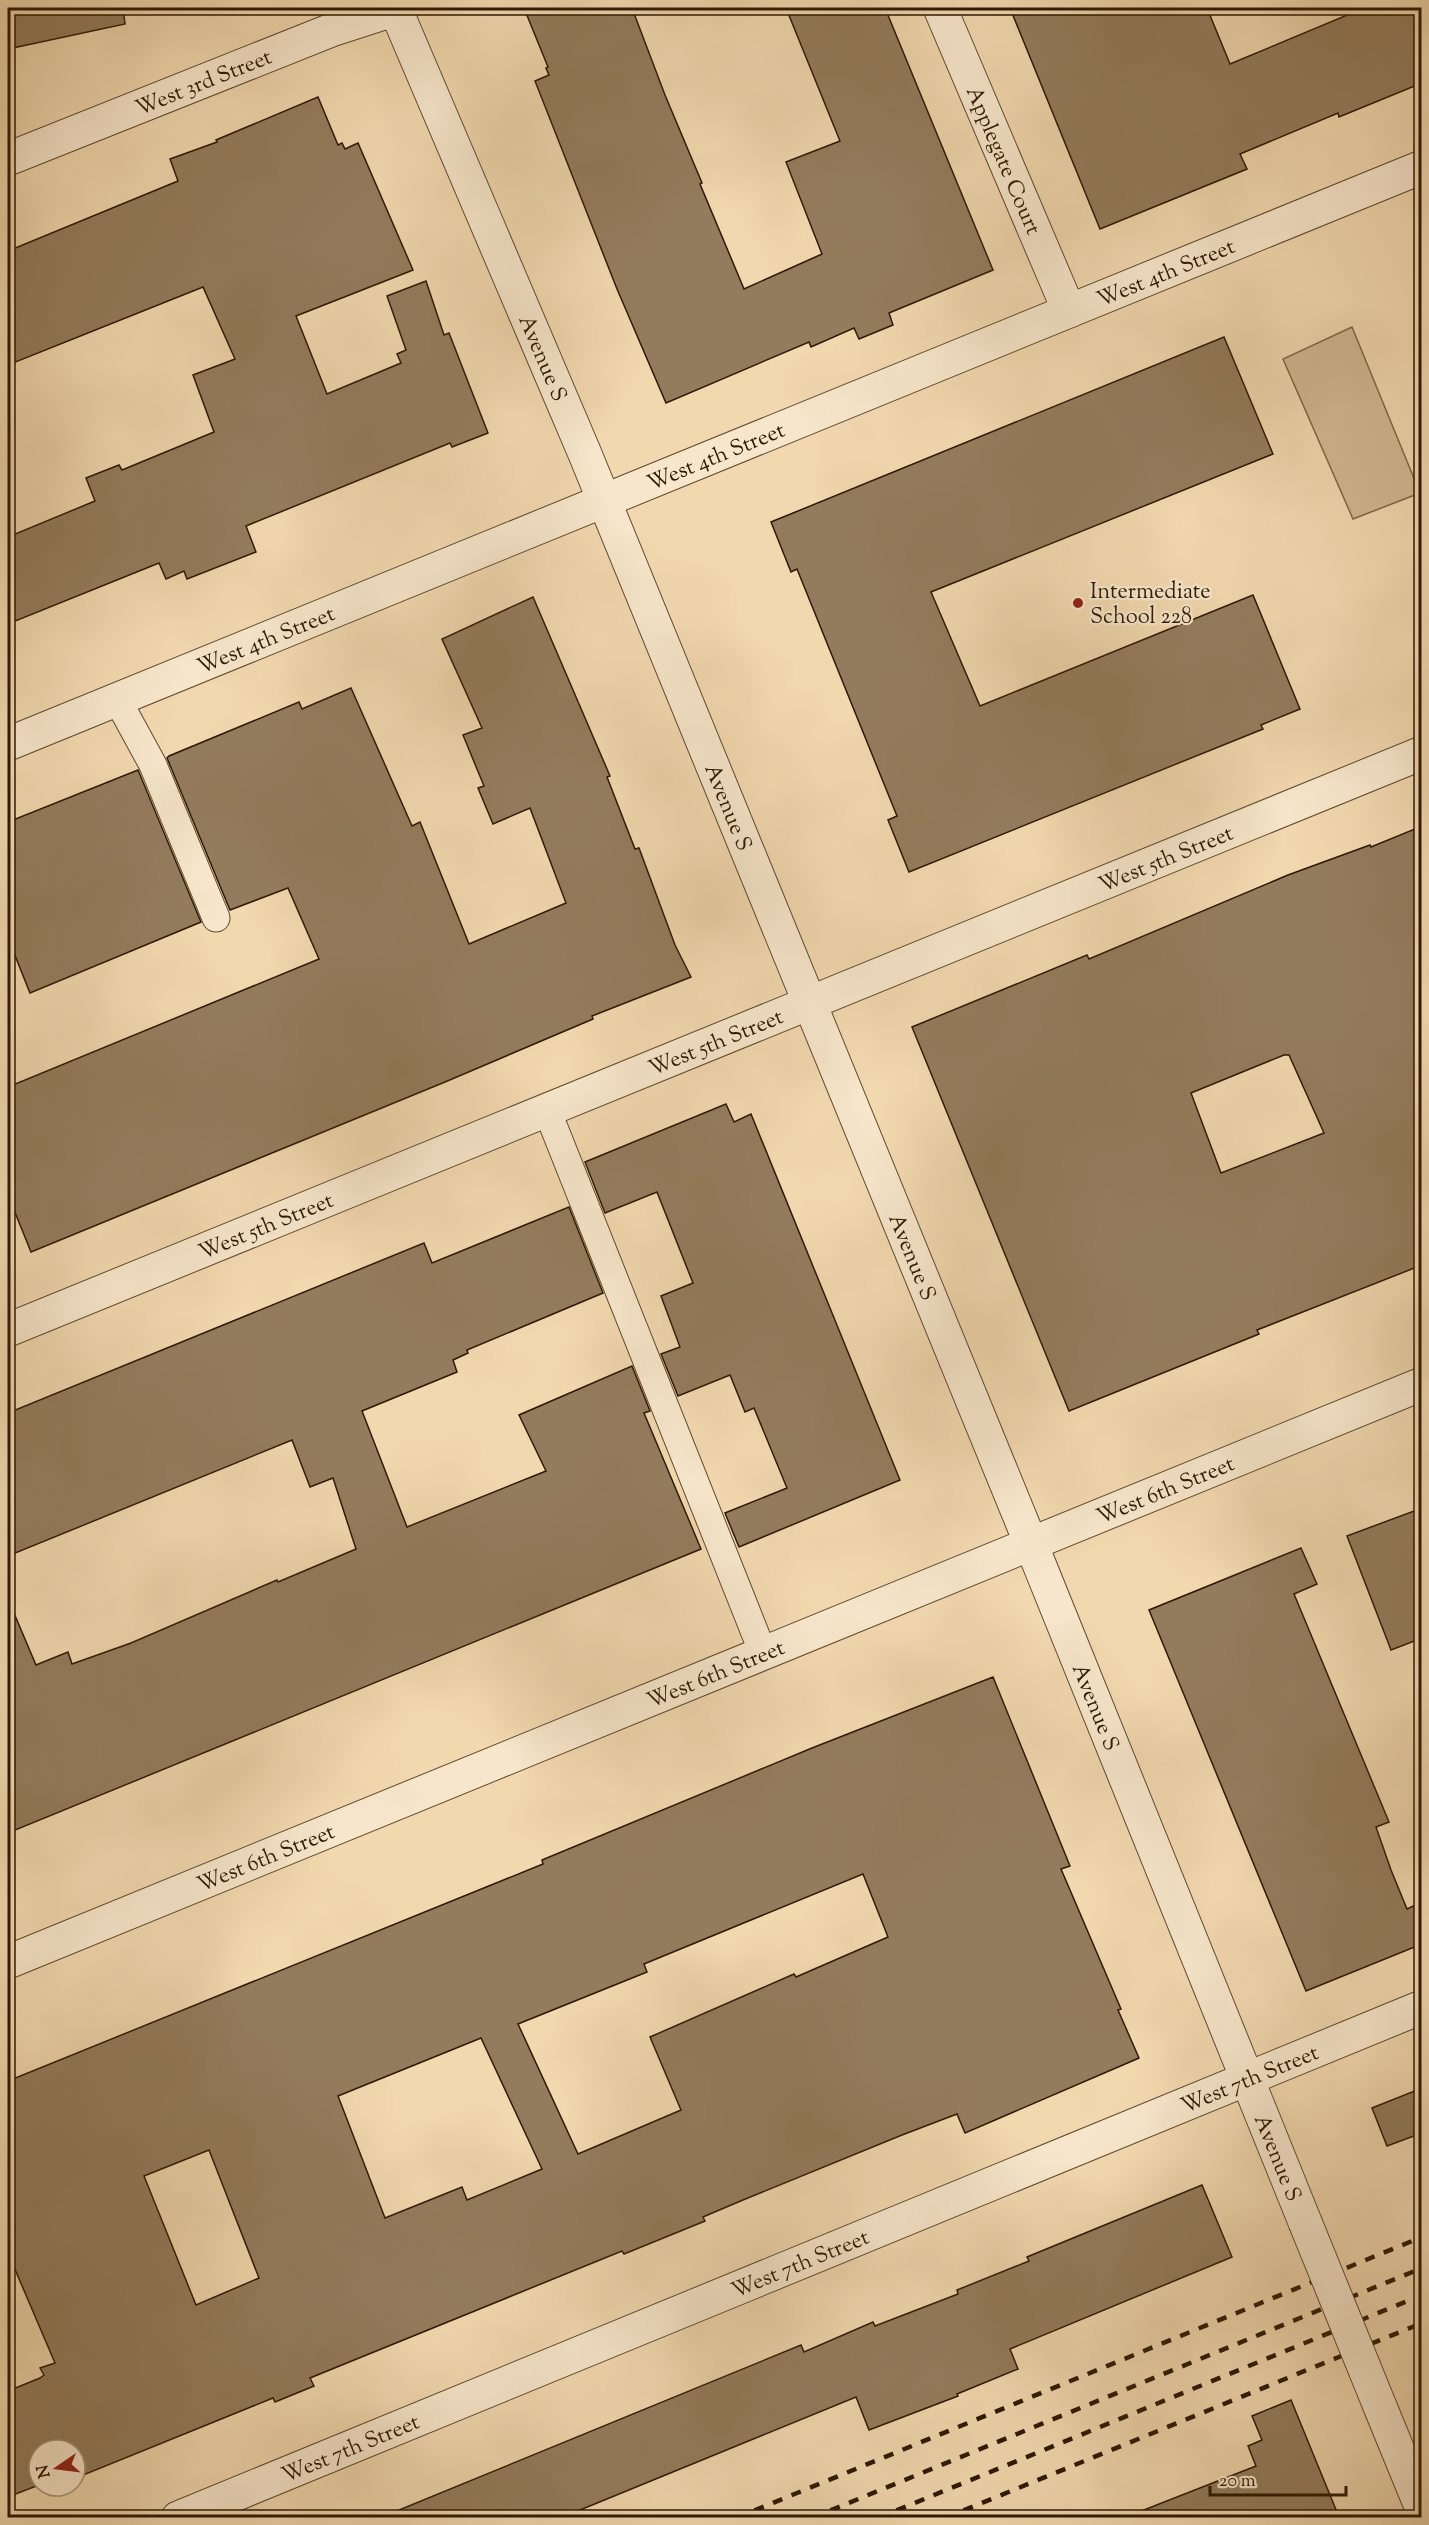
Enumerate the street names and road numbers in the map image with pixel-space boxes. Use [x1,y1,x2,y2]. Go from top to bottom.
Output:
street label: West 3rd Street [131,42,278,126]
street label: Applegate Court [956,82,1048,241]
street label: West 4th Street [1093,232,1241,317]
street label: Avenue S [509,310,574,407]
street label: West 4th Street [643,415,791,501]
street label: West 4th Street [193,599,341,684]
street label: Avenue S [694,760,759,856]
street label: West 5th Street [1094,819,1239,902]
street label: West 5th Street [644,1002,789,1086]
street label: West 5th Street [194,1186,339,1270]
street label: Avenue S [879,1209,943,1306]
street label: West 6th Street [1092,1449,1240,1534]
street label: West 6th Street [643,1633,791,1718]
street label: Avenue S [1062,1659,1126,1756]
street label: West 6th Street [193,1817,341,1902]
street label: West 7th Street [1176,2038,1325,2123]
street label: Avenue S [1244,2110,1308,2207]
street label: West 7th Street [727,2223,875,2308]
street label: West 7th Street [277,2407,425,2493]

